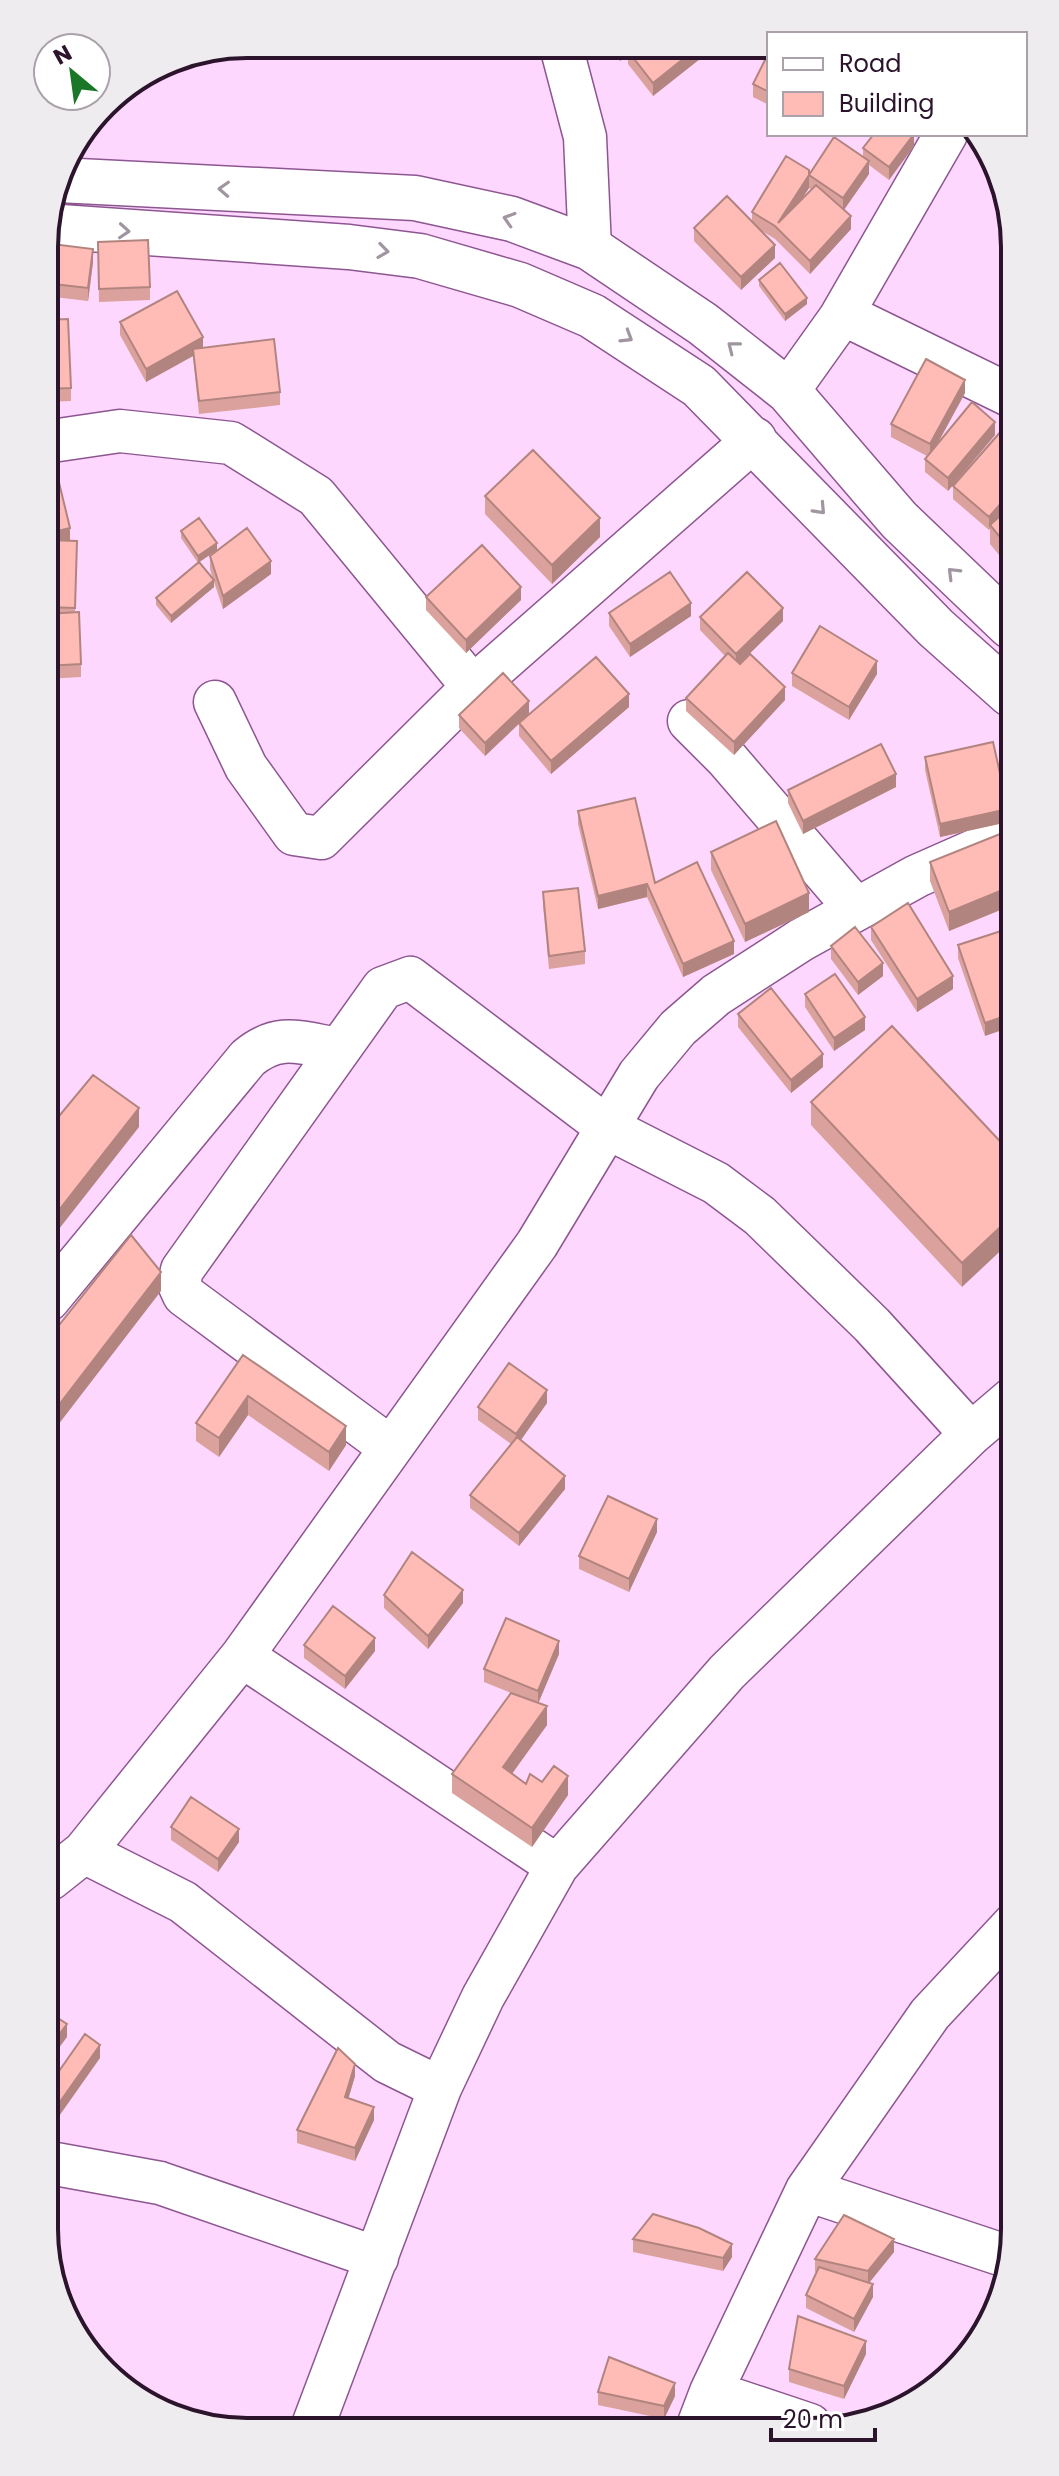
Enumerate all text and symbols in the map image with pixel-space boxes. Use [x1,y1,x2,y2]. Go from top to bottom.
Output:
north arrow [32,32,112,112]
legend [767,32,1027,136]
text: N [48,37,77,73]
text: Road [839,47,901,80]
text: Building [839,87,935,120]
one-way arrow [217,181,230,198]
one-way arrow [503,212,516,228]
one-way arrow [118,222,131,239]
one-way arrow [377,242,390,259]
one-way arrow [618,328,632,343]
one-way arrow [727,343,742,357]
one-way arrow [811,499,825,514]
one-way arrow [948,568,962,582]
scale bar [771,2392,875,2442]
text: 20 m [783,2403,843,2436]

